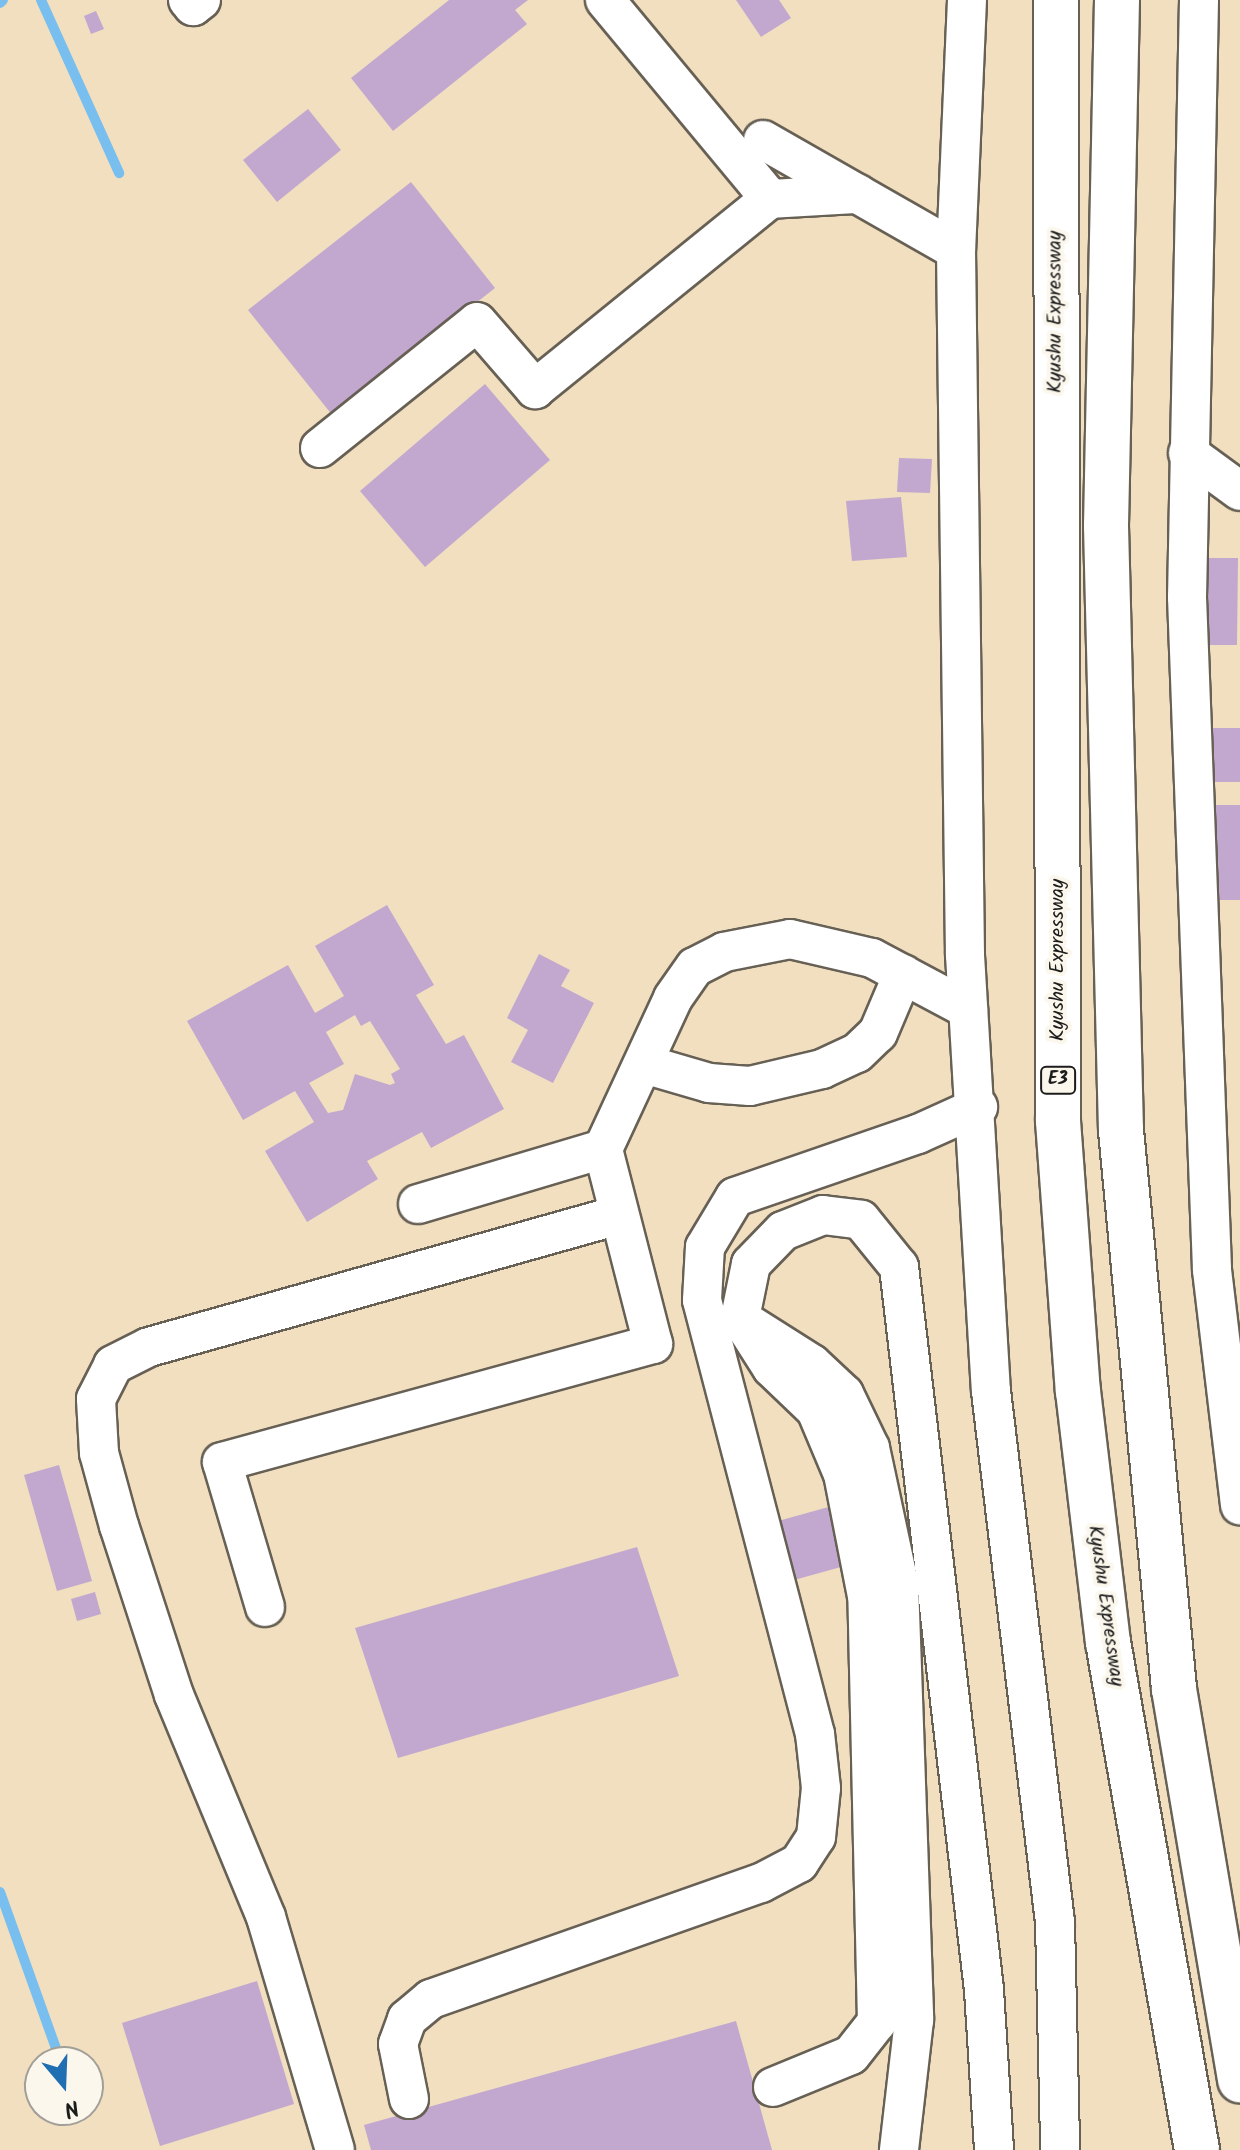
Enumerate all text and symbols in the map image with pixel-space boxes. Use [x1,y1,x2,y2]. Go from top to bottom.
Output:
street label: Kyushu Expressway [1044,231,1068,393]
street label: Kyushu Expressway [1046,879,1070,1041]
road number: E3 [1040,1066,1076,1094]
street label: Kyushu Expressway [1082,1524,1128,1688]
north arrow [24,2046,104,2126]
text: N [59,2088,84,2126]

